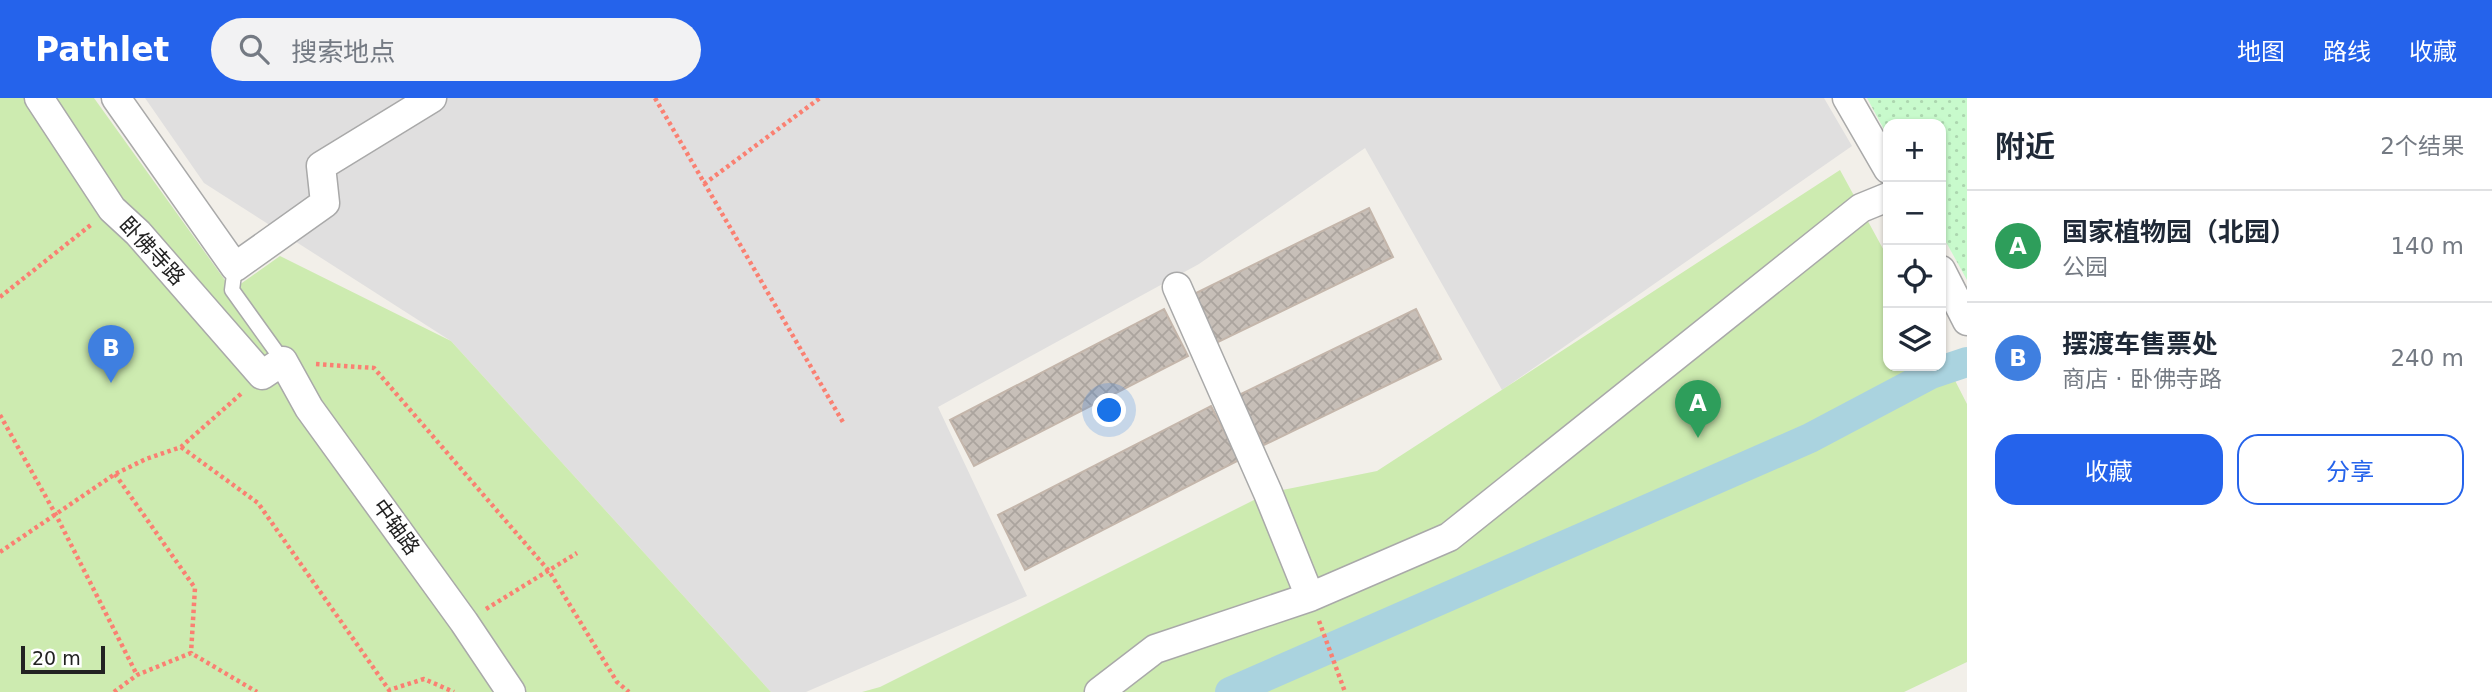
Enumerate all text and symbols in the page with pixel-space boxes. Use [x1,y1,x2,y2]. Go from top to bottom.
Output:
search box [211,18,701,81]
text: Pathlet [35,30,169,69]
icon: search [235,30,273,68]
text: 搜索地点 [291,37,395,67]
text: 地图 [2237,38,2285,66]
text: 路线 [2323,38,2371,66]
text: 收藏 [2409,38,2457,66]
map controls [1883,119,1946,371]
button: + [1883,119,1946,182]
text: 附近 [1995,129,2055,164]
text: 2个结果 [2380,133,2464,159]
button: − [1883,182,1946,245]
street label: 卧佛寺路 [115,212,189,290]
text: 国家植物园（北园） [2062,217,2296,247]
text: A [2009,233,2027,259]
text: 140 m [2390,233,2464,259]
button: locate [1883,245,1946,308]
text: 公园 [2062,254,2108,280]
button: layers [1883,308,1946,371]
pin: B [88,325,134,383]
text: 摆渡车售票处 [2062,329,2218,359]
text: B [2009,345,2027,371]
text: 240 m [2390,345,2464,371]
text: 商店 · 卧佛寺路 [2062,366,2222,392]
pin: A [1675,380,1721,438]
your location [1092,393,1126,427]
button: 收藏 [1995,434,2223,505]
button: 分享 [2237,434,2464,505]
street label: 中轴路 [368,494,424,560]
scale bar [21,643,105,675]
text: 20 m [32,647,81,669]

